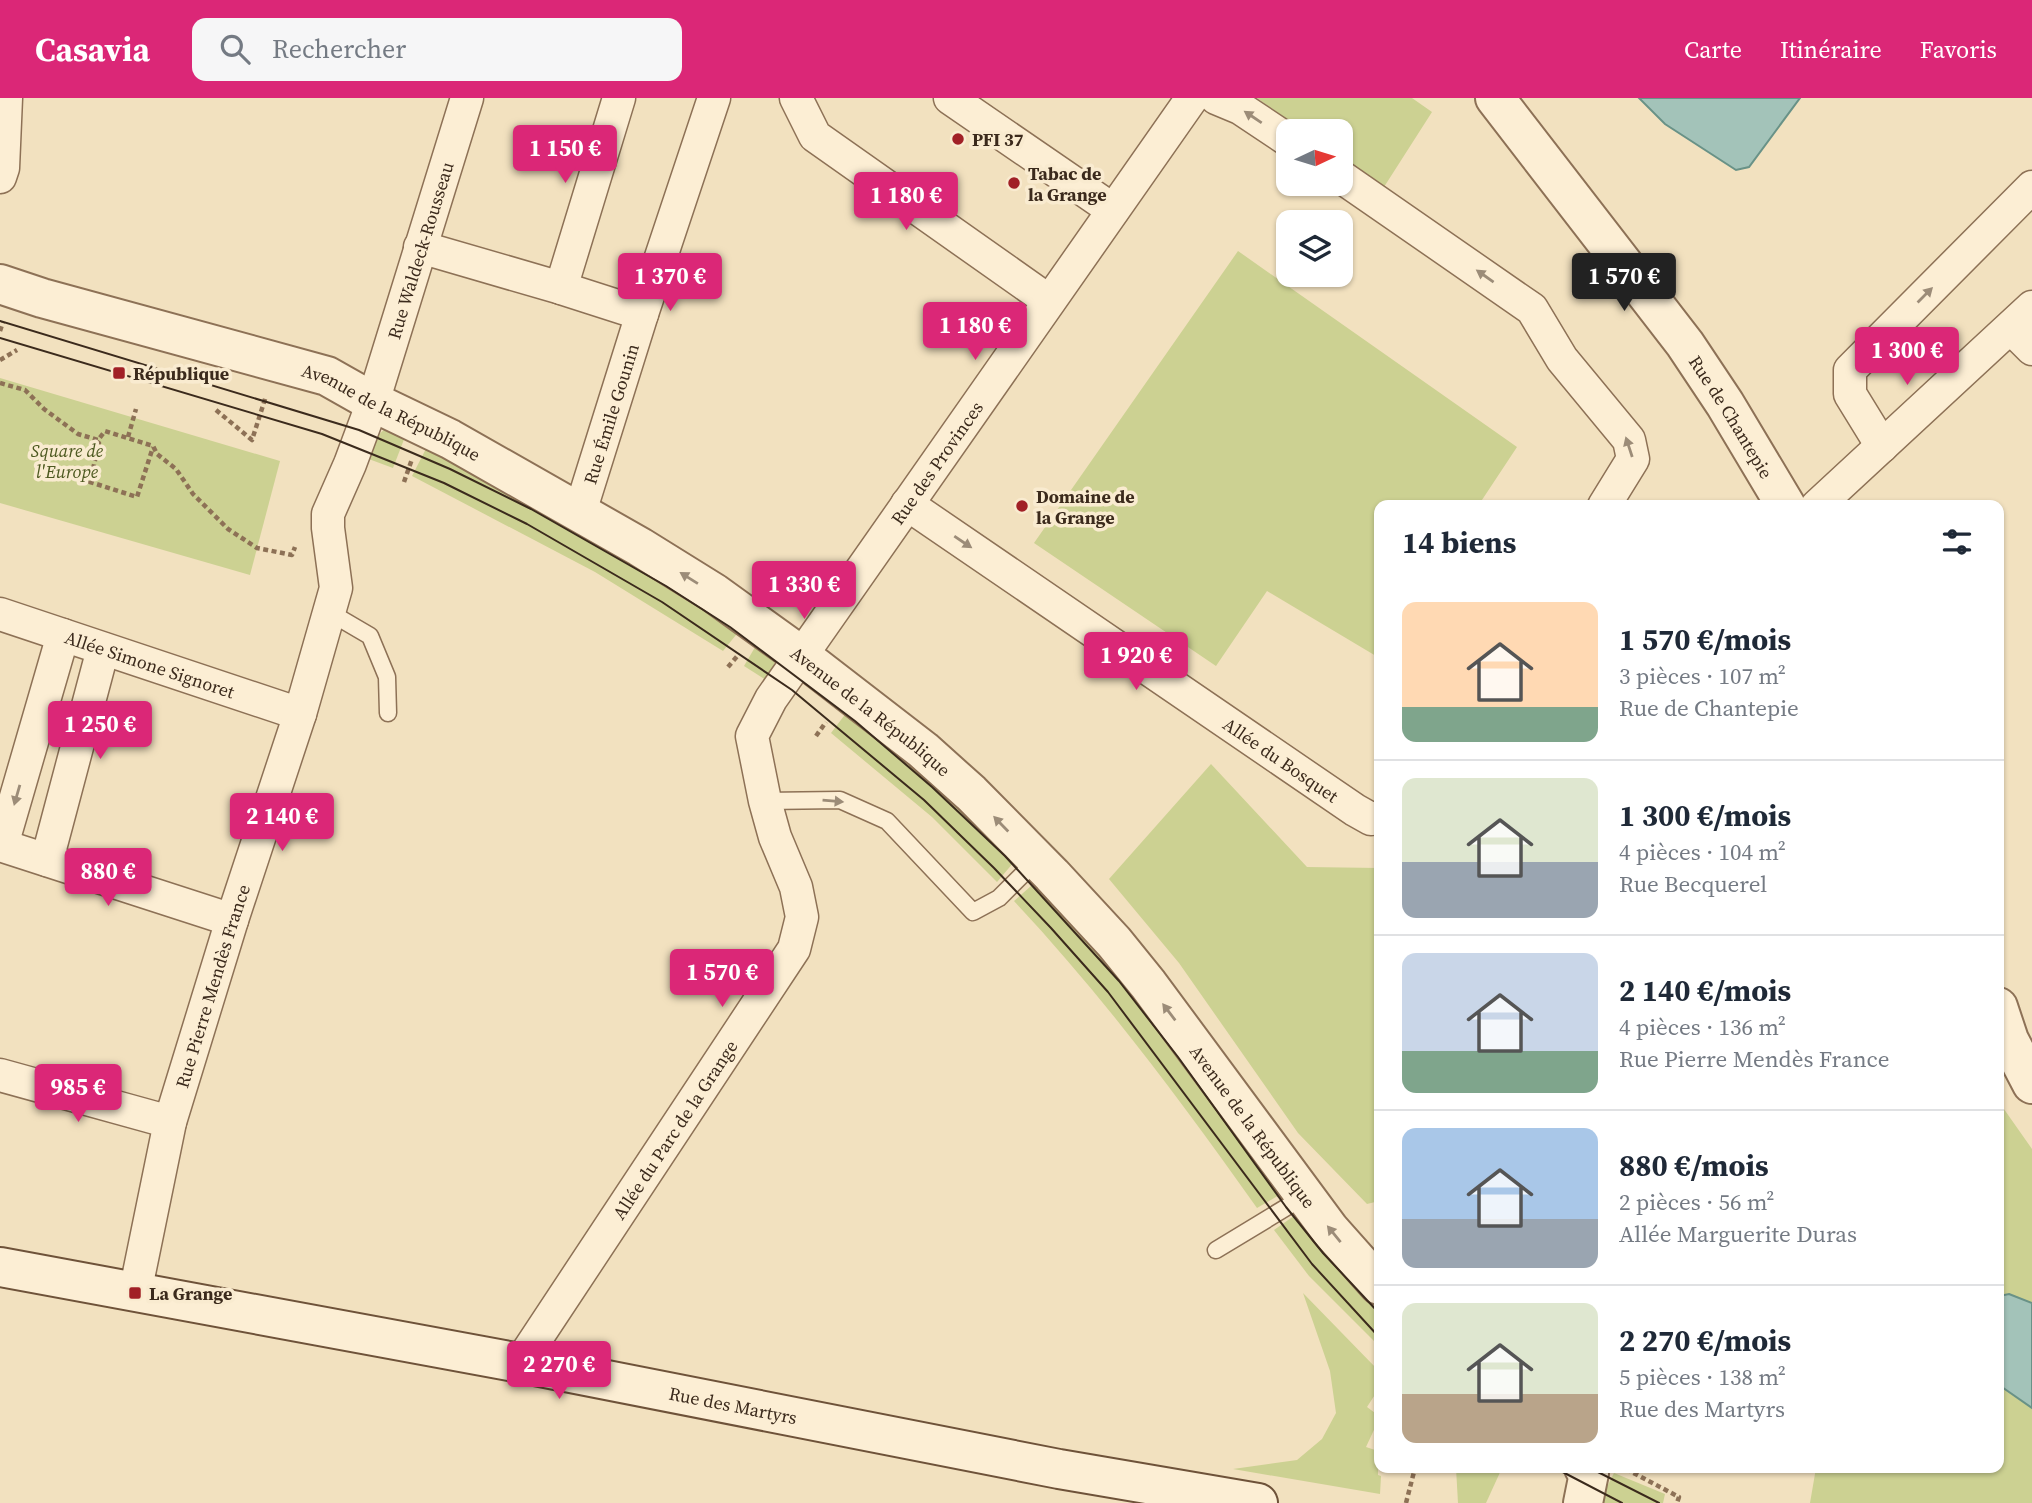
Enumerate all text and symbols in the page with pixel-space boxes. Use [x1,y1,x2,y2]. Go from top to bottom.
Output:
search box [192,18,682,81]
text: Casavia [35,27,150,72]
icon: search [216,30,254,68]
text: Rechercher [272,31,406,67]
text: Carte [1684,33,1742,66]
text: Itinéraire [1780,33,1882,66]
text: Favoris [1920,33,1997,66]
one-way arrow [1244,110,1262,124]
north arrow [1276,119,1353,196]
map controls [1276,119,1353,287]
pin: 1 150 € [500,126,630,185]
place label: PFI 37 [972,127,1024,152]
marker: PFI 37 [950,131,966,147]
text: 1 150 € [529,132,601,164]
street label: Rue Waldeck-Rousseau [381,158,459,342]
place label: Tabac de la Grange [1028,161,1107,207]
pin: 1 180 € [841,172,971,232]
marker: Tabac de la Grange [1006,175,1022,191]
text: 1 180 € [870,179,942,211]
button: layers [1276,210,1353,287]
pin: 1 370 € [605,254,735,313]
pin: 1 570 € [1559,254,1689,313]
text: 1 370 € [634,260,706,292]
text: 1 570 € [1588,260,1660,292]
one-way arrow [1476,269,1494,283]
one-way arrow [1917,287,1933,303]
pin: 1 180 € [910,302,1040,362]
text: 1 180 € [939,309,1011,341]
pin: 1 300 € [1842,328,1972,387]
text: 1 300 € [1871,334,1943,366]
street label: Rue Émile Gounin [577,340,645,487]
street label: Rue de Chantepie [1683,350,1779,483]
street label: Avenue de la République [299,357,485,467]
place label: République [133,361,229,386]
marker: République [111,365,127,381]
street label: Rue des Provinces [885,396,989,530]
one-way arrow [1624,436,1634,457]
park label: Square de l'Europe [31,438,104,484]
place label: Domaine de la Grange [1036,484,1135,530]
marker: Domaine de la Grange [1014,498,1030,514]
text: 14 biens [1402,522,1516,563]
icon: filters [1938,523,1976,561]
one-way arrow [954,536,973,549]
pin: 1 330 € [739,561,869,621]
text: 1 330 € [768,568,840,600]
one-way arrow [679,571,699,584]
text: 1 570 €/mois [1619,619,1791,660]
street label: Allée Simone Signoret [62,624,238,704]
icon: home [1458,630,1542,714]
pin: 1 920 € [1071,632,1201,692]
text: 1 920 € [1100,639,1172,671]
street label: Avenue de la République [786,640,956,782]
text: 3 pièces · 107 m² [1619,660,1786,692]
text: Rue de Chantepie [1619,692,1799,724]
pin: 1 250 € [35,702,165,761]
text: 1 250 € [64,708,136,740]
street label: Allée du Bosquet [1219,711,1344,808]
one-way arrow [11,784,21,805]
pin: 2 140 € [217,794,347,853]
text: 1 300 €/mois [1619,795,1791,836]
one-way arrow [822,796,844,807]
text: 2 140 € [246,800,318,832]
icon: home [1458,806,1542,890]
one-way arrow [993,816,1010,833]
text: 4 pièces · 104 m² [1619,836,1786,868]
pin: 880 € [59,848,157,908]
text: 880 € [81,855,135,887]
text: Rue Becquerel [1619,868,1767,900]
street label: Rue Pierre Mendès France [169,881,256,1091]
pin: 1 570 € [657,950,787,1009]
text: 1 570 € [686,956,758,988]
text: 2 140 €/mois [1619,970,1791,1011]
icon: home [1458,981,1542,1065]
one-way arrow [1162,1003,1176,1021]
text: 4 pièces · 136 m² [1619,1011,1786,1043]
street label: Allée du Parc de la Grange [606,1035,743,1224]
street label: Avenue de la République [1184,1039,1322,1213]
text: Rue Pierre Mendès France [1619,1043,1890,1075]
pin: 985 € [29,1065,127,1124]
text: 985 € [51,1071,105,1103]
text: 880 €/mois [1619,1145,1769,1186]
icon: home [1458,1156,1542,1240]
text: 2 pièces · 56 m² [1619,1186,1774,1218]
text: Allée Marguerite Duras [1619,1218,1857,1250]
one-way arrow [1327,1226,1342,1243]
place label: La Grange [149,1281,232,1306]
marker: La Grange [127,1285,143,1301]
text: 2 270 €/mois [1619,1320,1791,1361]
icon: home [1458,1331,1542,1415]
pin: 2 270 € [494,1342,624,1401]
text: 2 270 € [523,1348,595,1380]
text: 5 pièces · 138 m² [1619,1361,1786,1393]
street label: Rue des Martyrs [667,1380,799,1430]
text: Rue des Martyrs [1619,1393,1785,1425]

